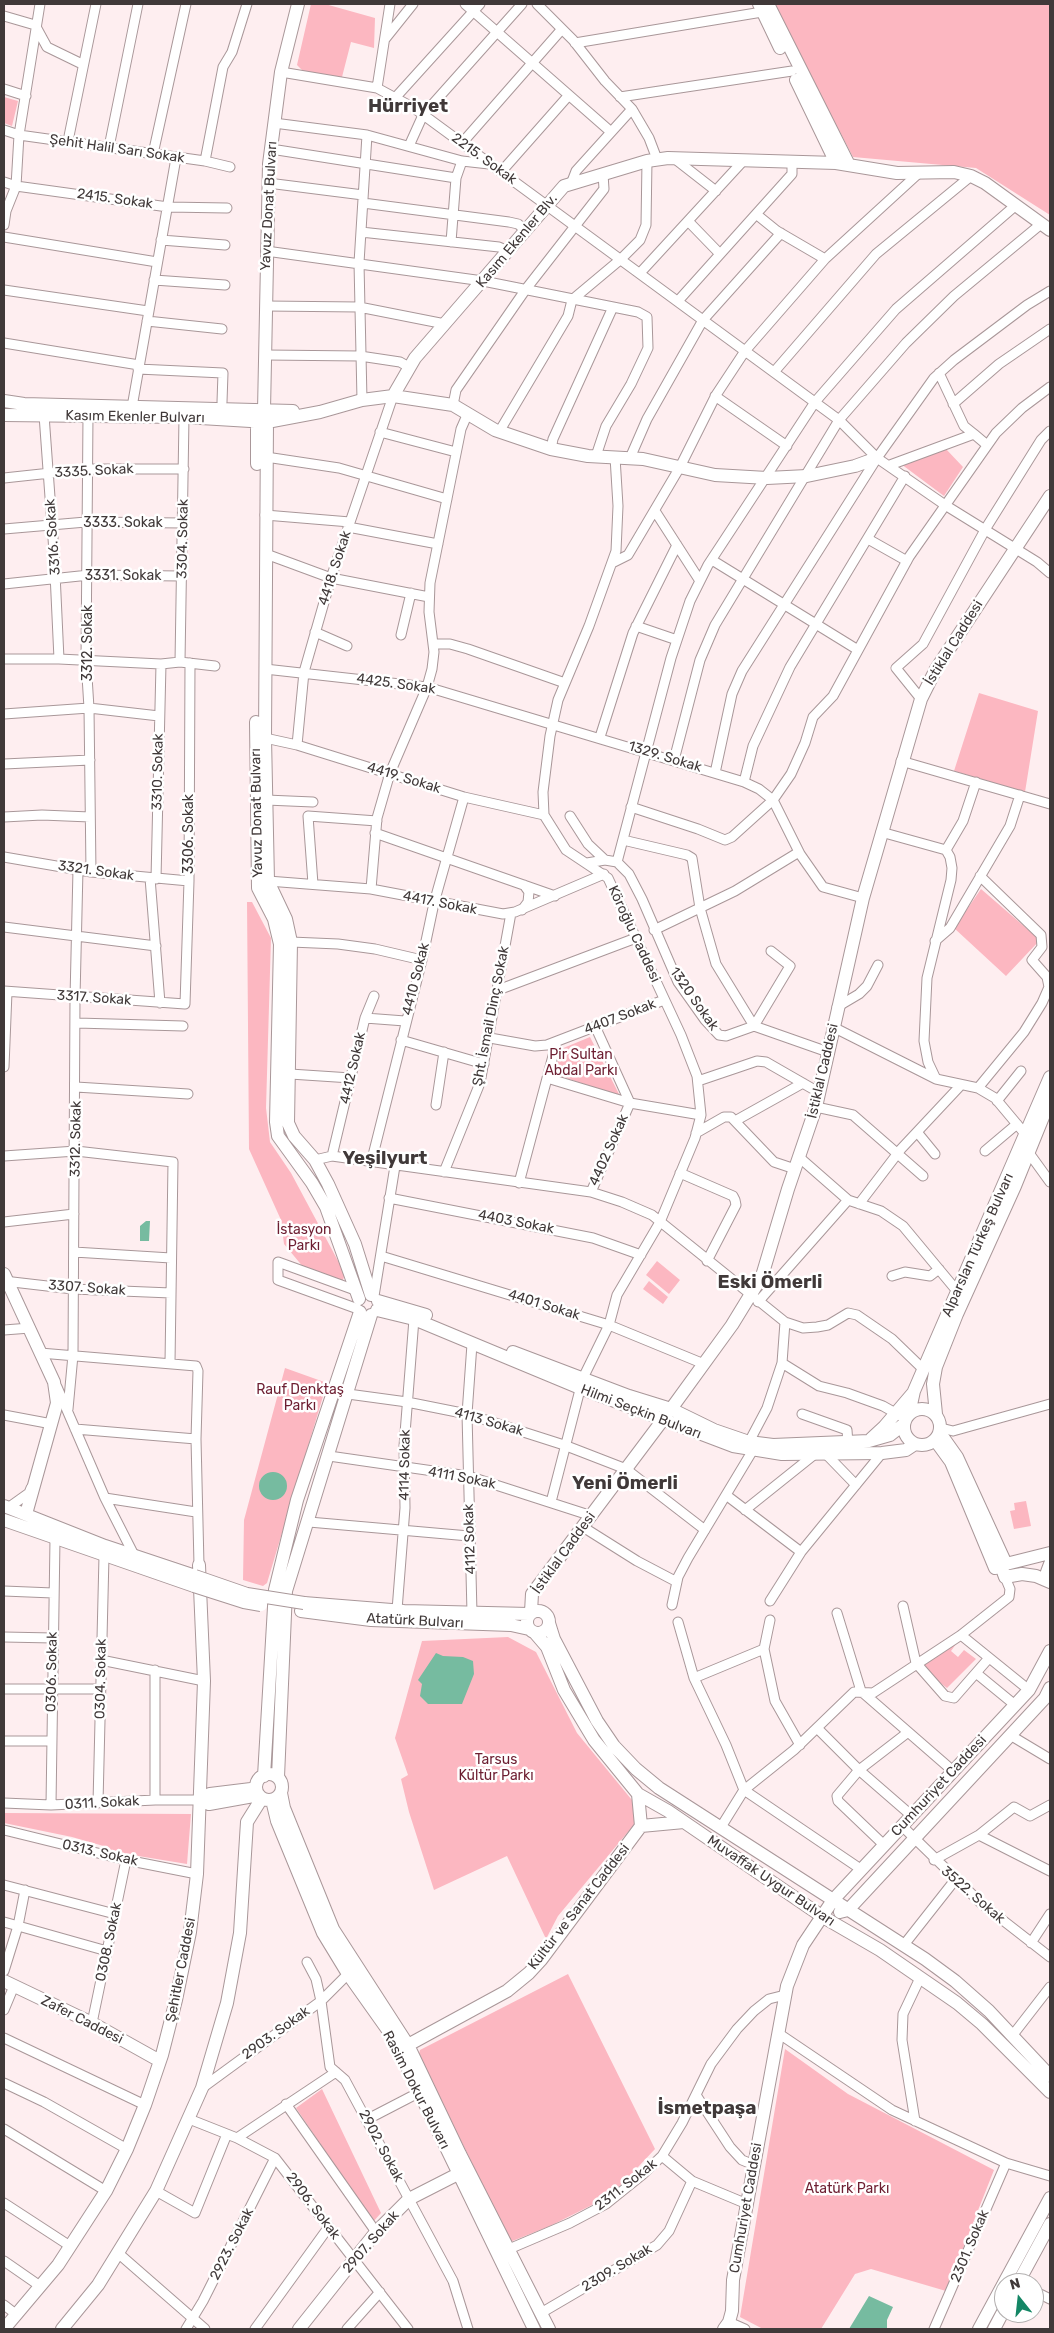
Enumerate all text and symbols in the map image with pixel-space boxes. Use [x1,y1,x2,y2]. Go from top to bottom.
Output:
district label: Hürriyet [368,96,448,118]
street label: 2215. Sokak [448,130,520,188]
street label: Şehit Halil Sarı Sokak [48,131,186,167]
street label: Yavuz Donat Bulvarı [257,141,281,271]
street label: 2415. Sokak [76,185,154,213]
street label: Kasım Ekenler Blv. [473,191,561,291]
street label: Kasım Ekenler Bulvarı [65,407,205,427]
street label: 3335. Sokak [54,461,134,481]
street label: 3316. Sokak [42,498,64,576]
street label: 3304. Sokak [174,499,192,579]
street label: 3333. Sokak [83,515,163,531]
street label: 4418. Sokak [315,529,355,607]
street label: 3331. Sokak [85,568,161,584]
street label: İstiklal Caddesi [921,597,987,689]
street label: 3312. Sokak [80,605,96,681]
street label: 4425. Sokak [355,670,437,698]
street label: 3310. Sokak [149,733,167,811]
street label: 1329. Sokak [626,738,704,776]
street label: Yavuz Donat Bulvarı [247,748,267,878]
street label: 4419. Sokak [365,759,443,797]
street label: 3306. Sokak [181,794,197,874]
street label: 3321. Sokak [57,857,135,885]
street label: Köroğlu Caddesi [604,883,664,985]
street label: 4417. Sokak [402,888,478,918]
street label: 4410 Sokak [399,941,433,1017]
street label: Şht. İsmail Dinç Sokak [469,945,513,1087]
street label: 1320 Sokak [666,964,722,1034]
street label: 3317. Sokak [56,987,132,1009]
street label: 4407 Sokak [582,996,658,1038]
street label: İstiklal Caddesi [804,1022,842,1120]
street label: 4412 Sokak [337,1030,369,1106]
park label: Pir Sultan Abdal Parkı [544,1047,618,1080]
street label: 3312. Sokak [67,1101,85,1177]
street label: 4402 Sokak [586,1112,632,1188]
district label: Yeşilyurt [343,1148,427,1170]
street label: Alparslan Türkeş Bulvarı [939,1171,1017,1319]
street label: 4403 Sokak [477,1206,555,1238]
park label: İstasyon Parkı [276,1222,332,1254]
district label: Eski Ömerli [718,1272,822,1294]
street label: 3307. Sokak [48,1277,126,1299]
street label: 4401 Sokak [506,1286,582,1324]
street label: Hilmi Seçkin Bulvarı [578,1381,704,1443]
park label: Rauf Denktaş Parkı [256,1382,344,1414]
street label: 4113 Sokak [453,1404,525,1440]
street label: 4114 Sokak [396,1429,414,1501]
street label: 4111 Sokak [427,1463,497,1493]
district label: Yeni Ömerli [572,1473,678,1495]
street label: 4112 Sokak [460,1503,480,1575]
street label: İstiklal Caddesi [529,1509,599,1597]
street label: Atatürk Bulvarı [366,1610,464,1632]
street label: 0306. Sokak [43,1632,61,1712]
street label: 0304. Sokak [92,1639,110,1719]
street label: Cumhuriyet Caddesi [888,1732,990,1840]
park label: Tarsus Kültür Parkı [458,1752,534,1784]
street label: 0311. Sokak [64,1793,140,1813]
street label: Muvaffak Uygur Bulvarı [704,1832,838,1930]
street label: 0313. Sokak [61,1836,139,1870]
street label: Kültür ve Sanat Caddesi [525,1841,633,1973]
street label: 3522. Sokak [938,1863,1008,1927]
street label: 0308. Sokak [92,1901,126,1983]
street label: Şehitler Caddesi [163,1916,199,2024]
street label: Zafer Caddesi [38,1992,126,2048]
street label: 2903. Sokak [239,2003,313,2063]
street label: Rasim Dokur Bulvarı [379,2028,453,2152]
district label: İsmetpaşa [657,2098,757,2120]
street label: 2902. Sokak [355,2107,407,2185]
street label: Cumhuriyet Caddesi [726,2141,766,2275]
street label: 2311. Sokak [592,2156,660,2214]
street label: 2906. Sokak [282,2169,344,2243]
park label: Atatürk Parkı [805,2181,889,2197]
street label: 2923. Sokak [207,2205,257,2283]
street label: 2907. Sokak [339,2207,403,2277]
street label: 2301. Sokak [947,2207,993,2285]
street label: 2309. Sokak [579,2241,655,2295]
north arrow [994,2273,1044,2323]
text: N [1008,2275,1022,2294]

